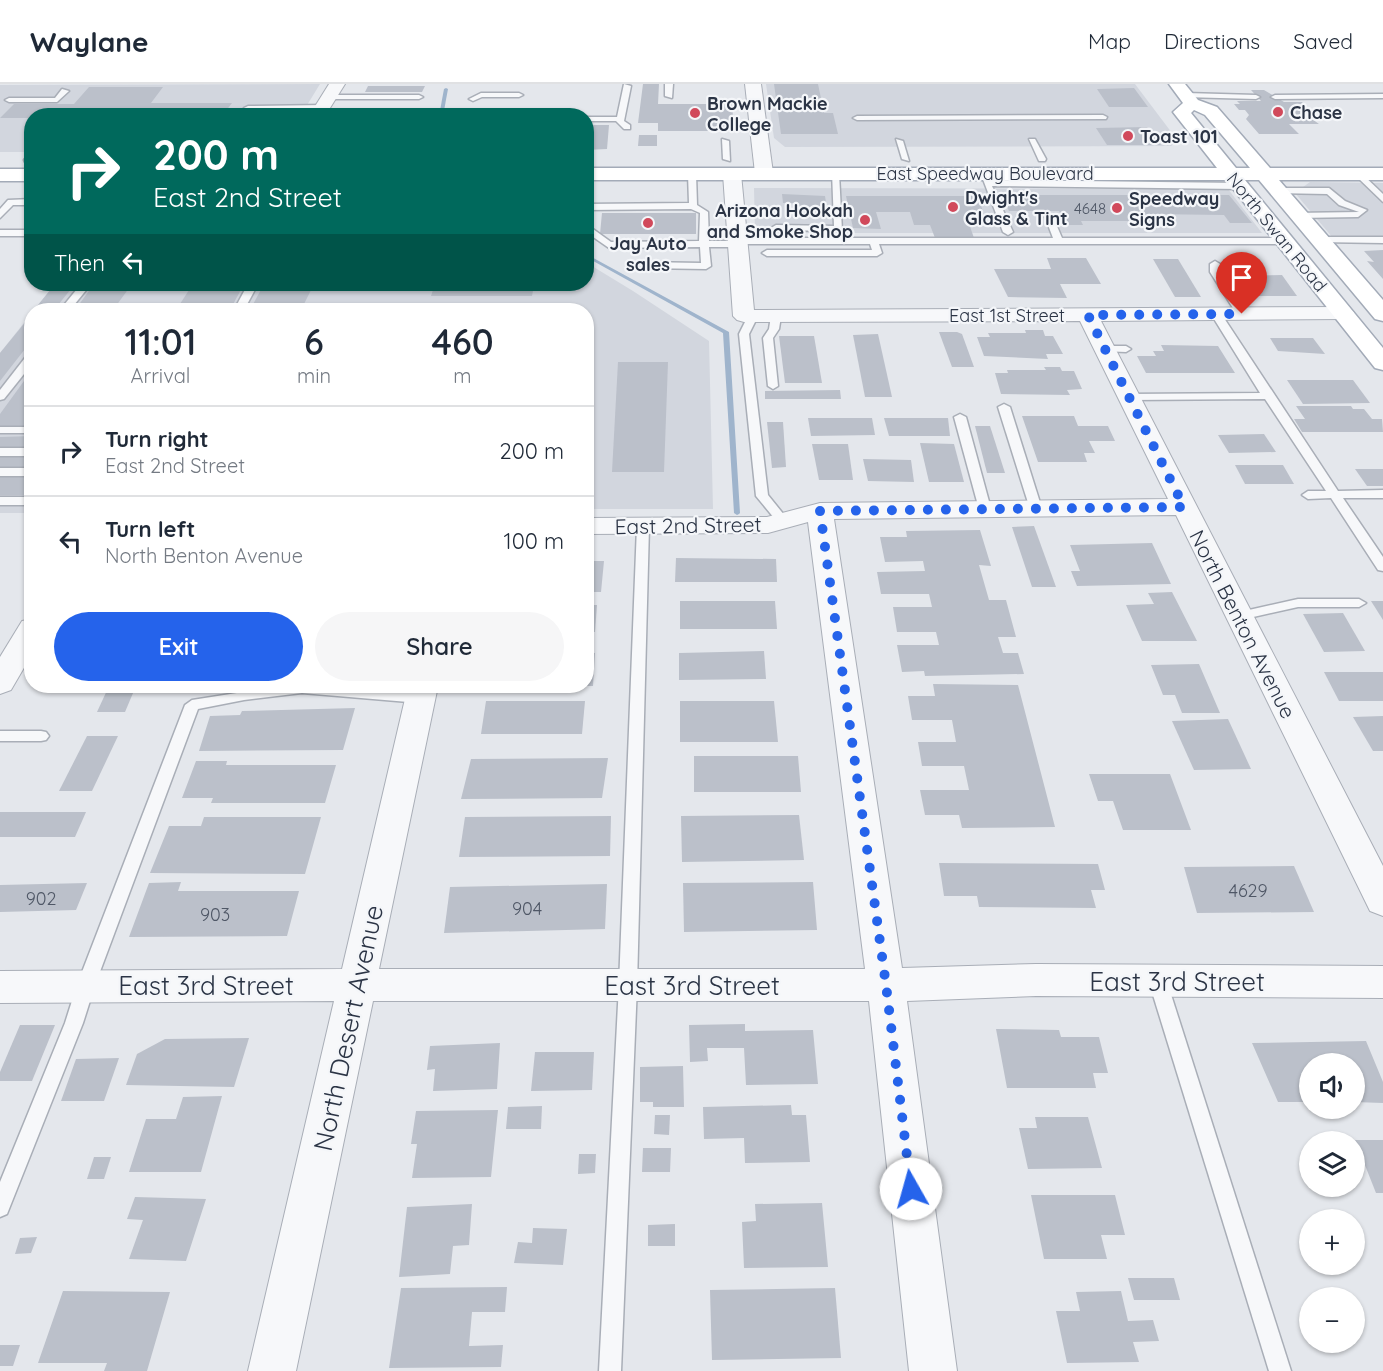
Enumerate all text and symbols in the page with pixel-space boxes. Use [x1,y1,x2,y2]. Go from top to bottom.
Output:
text: Waylane [30,24,149,59]
text: Map [1088,28,1131,54]
text: Directions [1164,28,1260,54]
text: Saved [1293,28,1353,54]
place label: Brown Mackie College [707,92,828,136]
place label: Chase [1290,101,1342,124]
marker: Chase [1271,105,1285,119]
marker: Brown Mackie College [688,106,702,120]
place label: Toast 101 [1140,125,1218,148]
text: 200 m [153,128,279,181]
marker: Toast 101 [1121,129,1135,143]
icon: right [54,132,132,210]
street label: East Speedway Boulevard [876,162,1094,185]
street label: North Swan Road [1222,168,1332,296]
text: East 2nd Street [153,180,342,214]
place label: Dwight's Glass & Tint [965,186,1068,230]
place label: Speedway Signs [1129,187,1219,231]
place label: Arizona Hookah and Smoke Shop [707,199,853,243]
house number: 4648 [1074,199,1106,218]
marker: Dwight's Glass & Tint [946,200,960,214]
marker: Speedway Signs [1110,201,1124,215]
marker: Arizona Hookah and Smoke Shop [858,213,872,227]
marker: Jay Auto sales [641,216,655,230]
place label: Jay Auto sales [609,232,687,276]
icon: left [117,246,150,279]
text: Then [54,249,105,277]
pin [1216,252,1267,314]
icon: arrive [1225,261,1258,294]
street label: East 1st Street [949,304,1065,327]
text: 11:01 [124,319,196,364]
text: 6 [304,319,324,364]
text: 460 [431,319,494,364]
text: Arrival [131,363,190,388]
text: min [297,363,331,388]
text: m [453,363,472,388]
text: Turn right [105,425,209,453]
icon: right [54,435,87,468]
text: 200 m [500,437,564,465]
text: East 2nd Street [105,453,245,478]
street label: East 2nd Street [614,511,762,539]
text: Turn left [105,515,195,543]
icon: left [54,525,87,558]
street label: North Benton Avenue [1184,525,1302,723]
text: 100 m [504,527,564,555]
text: North Benton Avenue [105,543,303,568]
button: Exit [54,612,303,681]
button: Share [315,612,564,681]
house number: 4629 [1228,879,1268,902]
house number: 902 [26,887,56,910]
house number: 904 [512,897,542,920]
street label: North Desert Avenue [306,902,390,1154]
house number: 903 [200,903,230,926]
street label: East 3rd Street [1089,965,1265,998]
street label: East 3rd Street [118,969,294,1002]
street label: East 3rd Street [604,969,780,1002]
map controls [1299,1053,1365,1353]
button: sound [1299,1053,1365,1119]
button: layers [1299,1131,1365,1197]
position arrow [879,1157,943,1221]
button: + [1299,1209,1365,1275]
button: − [1299,1287,1365,1353]

